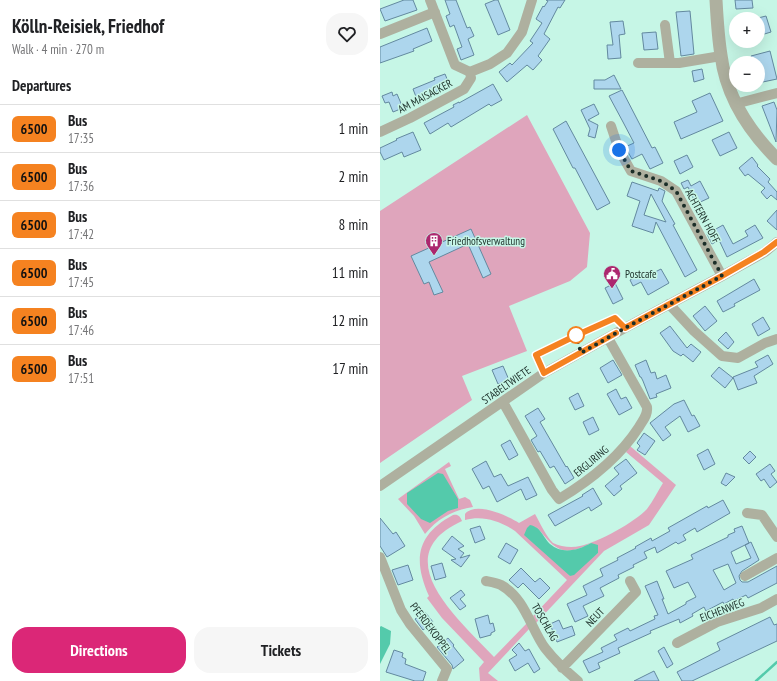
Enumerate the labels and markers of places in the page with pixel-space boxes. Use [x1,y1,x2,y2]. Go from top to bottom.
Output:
building icon: Friedhofsverwaltung [424,231,444,256]
place label: Friedhofsverwaltung [447,234,525,248]
public building icon: Postcafe [602,264,622,289]
place label: Postcafe [625,267,657,281]
unlabelled marker [567,326,585,344]

